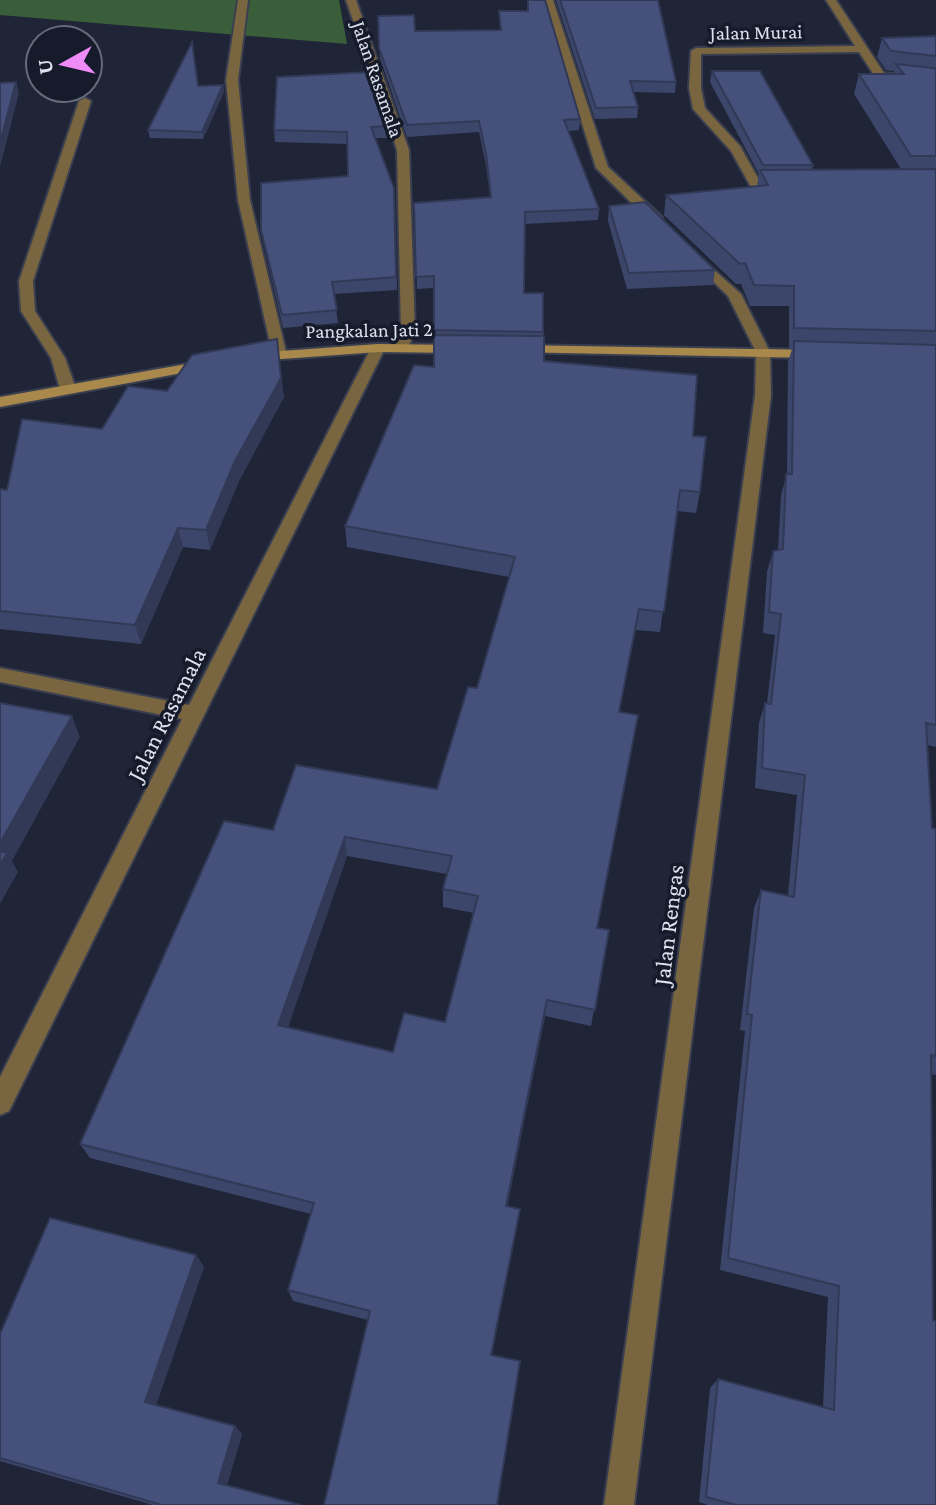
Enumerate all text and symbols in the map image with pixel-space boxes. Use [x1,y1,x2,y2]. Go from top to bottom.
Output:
street label: Jalan Rasamala [346,16,408,140]
street label: Jalan Murai [708,20,803,45]
north arrow [24,24,104,104]
text: U [31,58,58,76]
street label: Pangkalan Jati 2 [305,318,433,343]
street label: Jalan Rasamala [120,643,211,787]
street label: Jalan Rengas [647,863,689,989]

